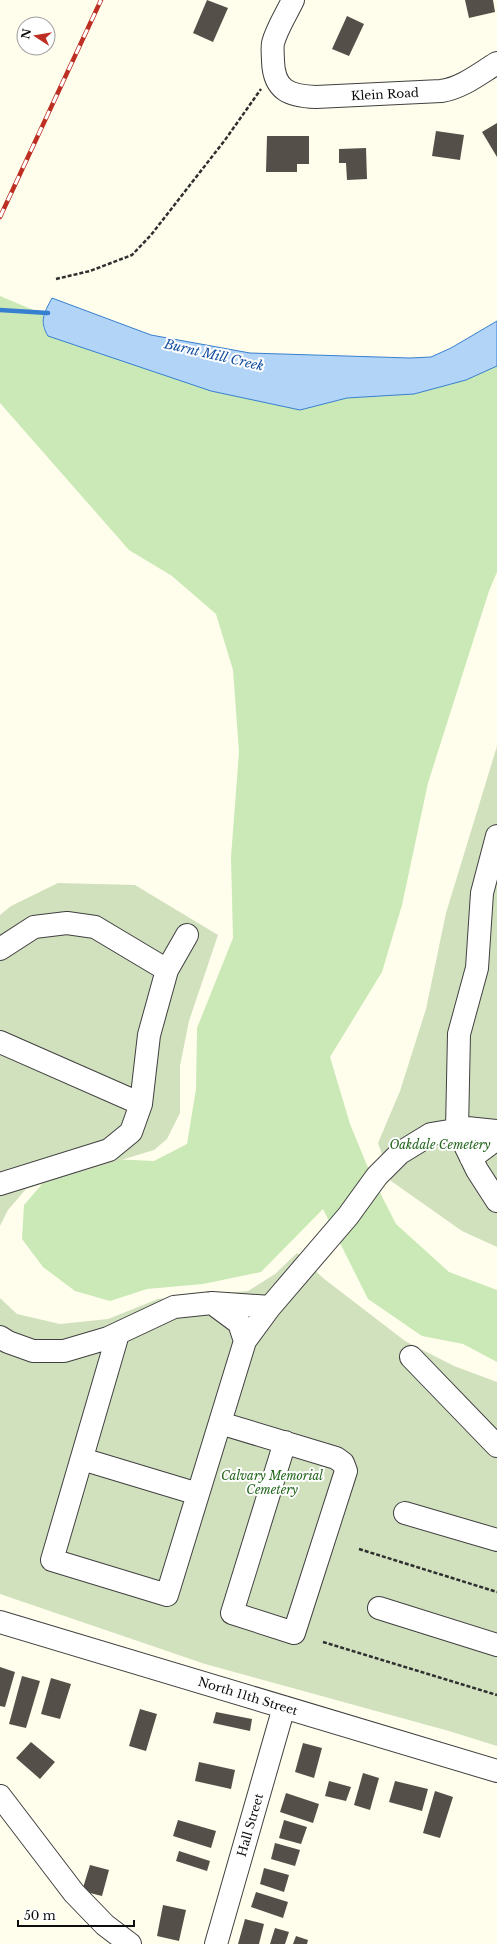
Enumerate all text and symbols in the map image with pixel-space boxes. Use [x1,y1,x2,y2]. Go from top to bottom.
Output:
north arrow [16,16,56,56]
text: N [18,27,34,40]
street label: Klein Road [351,85,419,103]
water label: Burnt Mill Creek [162,335,266,375]
park label: Oakdale Cemetery [390,1137,491,1152]
park label: Calvary Memorial Cemetery [221,1468,323,1497]
street label: North 11th Street [196,1674,300,1718]
street label: Hall Street [234,1791,266,1858]
scale bar [18,1902,134,1928]
text: 50 m [24,1908,56,1923]

